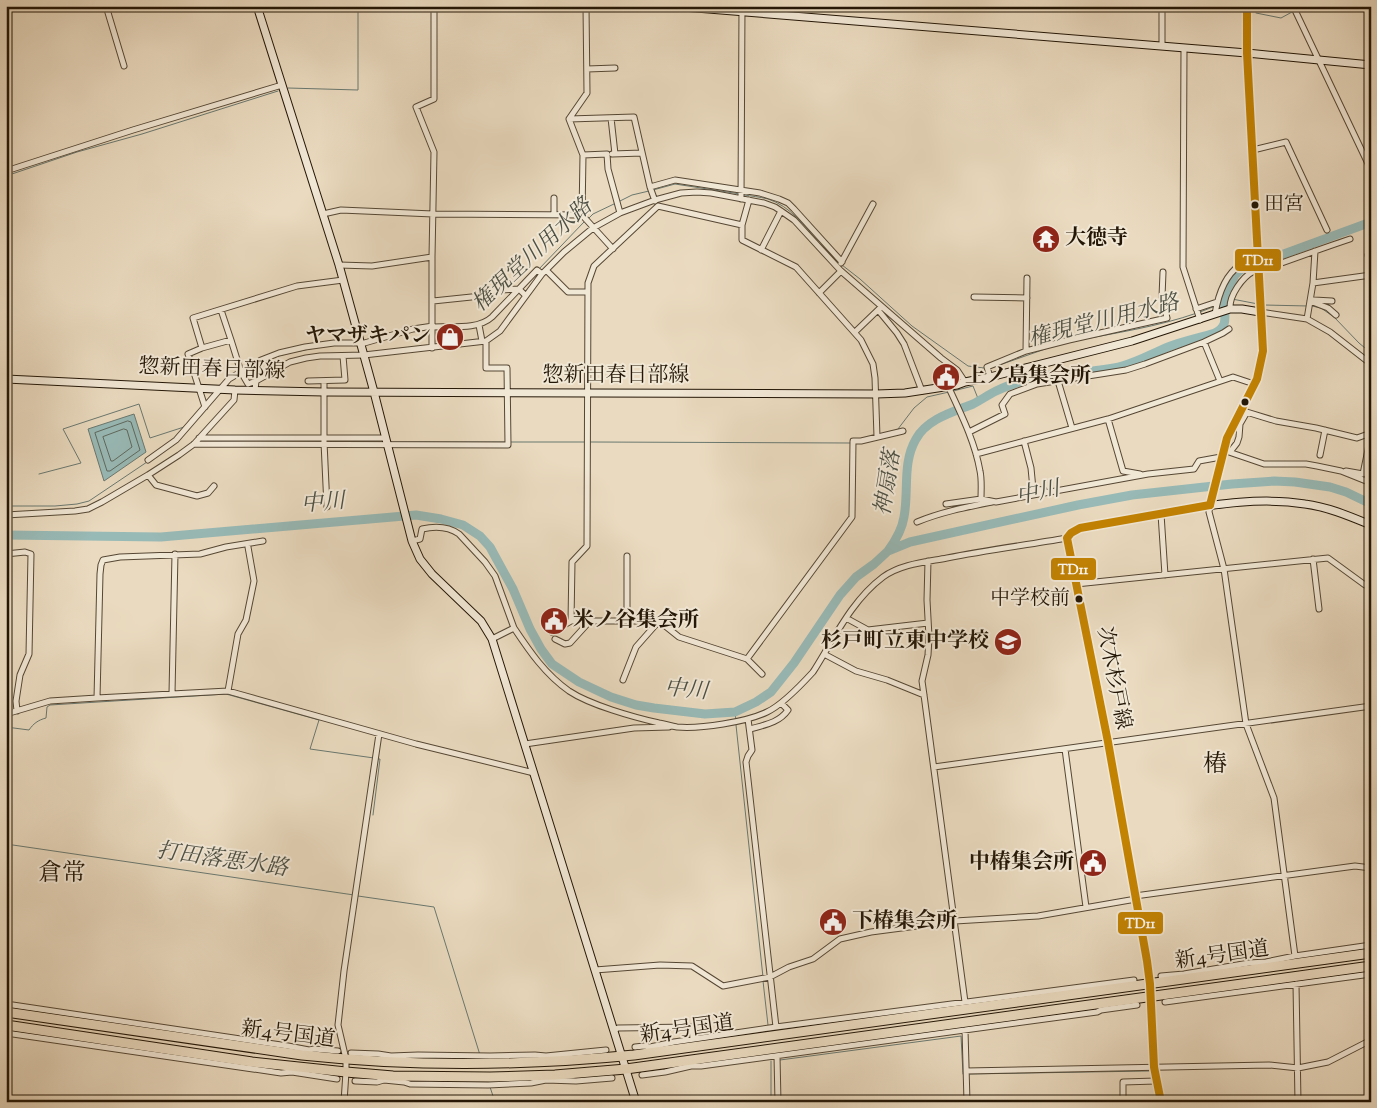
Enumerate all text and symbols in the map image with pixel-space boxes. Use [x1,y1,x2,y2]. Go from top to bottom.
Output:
water label: 権現堂川用水路 [466,190,602,320]
place label: 田宮 [1264,191,1304,220]
marker: 田宮 [1250,200,1260,210]
temple icon: 大徳寺 [1031,224,1061,254]
place label: 大徳寺 [1065,224,1128,254]
line badge: TD11 [1234,248,1282,272]
text: TD11 [1243,252,1273,272]
water label: 権現堂川用水路 [1025,287,1185,356]
place label: ヤマザキパン [305,322,431,352]
shop icon: ヤマザキパン [435,322,465,352]
street label: 惣新田春日部線 [138,352,286,388]
street label: 惣新田春日部線 [543,361,690,391]
public building icon: 上ノ島集会所 [931,362,961,392]
place label: 上ノ島集会所 [965,362,1091,392]
unlabelled marker [1240,397,1250,407]
water label: 神扇落 [868,445,910,518]
water label: 中川 [1013,473,1065,514]
water label: 中川 [300,486,348,522]
line badge: TD11 [1050,557,1097,581]
text: TD11 [1058,561,1088,581]
place label: 中学校前 [990,585,1070,614]
marker: 中学校前 [1074,594,1084,604]
public building icon: 米ノ谷集会所 [539,606,569,636]
place label: 米ノ谷集会所 [573,606,699,636]
street label: 次木杉戸線 [1088,624,1138,732]
place label: 杉戸町立東中学校 [821,627,989,657]
school or university icon: 杉戸町立東中学校 [993,627,1023,657]
water label: 中川 [663,673,711,709]
district label: 椿 [1203,748,1227,782]
water label: 打田落悪水路 [154,836,292,886]
place label: 中椿集会所 [969,848,1074,878]
public building icon: 中椿集会所 [1078,848,1108,878]
district label: 倉常 [38,857,86,891]
public building icon: 下椿集会所 [818,907,848,937]
place label: 下椿集会所 [852,907,957,937]
line badge: TD11 [1117,911,1164,935]
text: TD11 [1125,915,1155,935]
street label: 新4号国道 [1173,935,1271,977]
street label: 新4号国道 [638,1009,736,1051]
street label: 新4号国道 [239,1014,337,1056]

